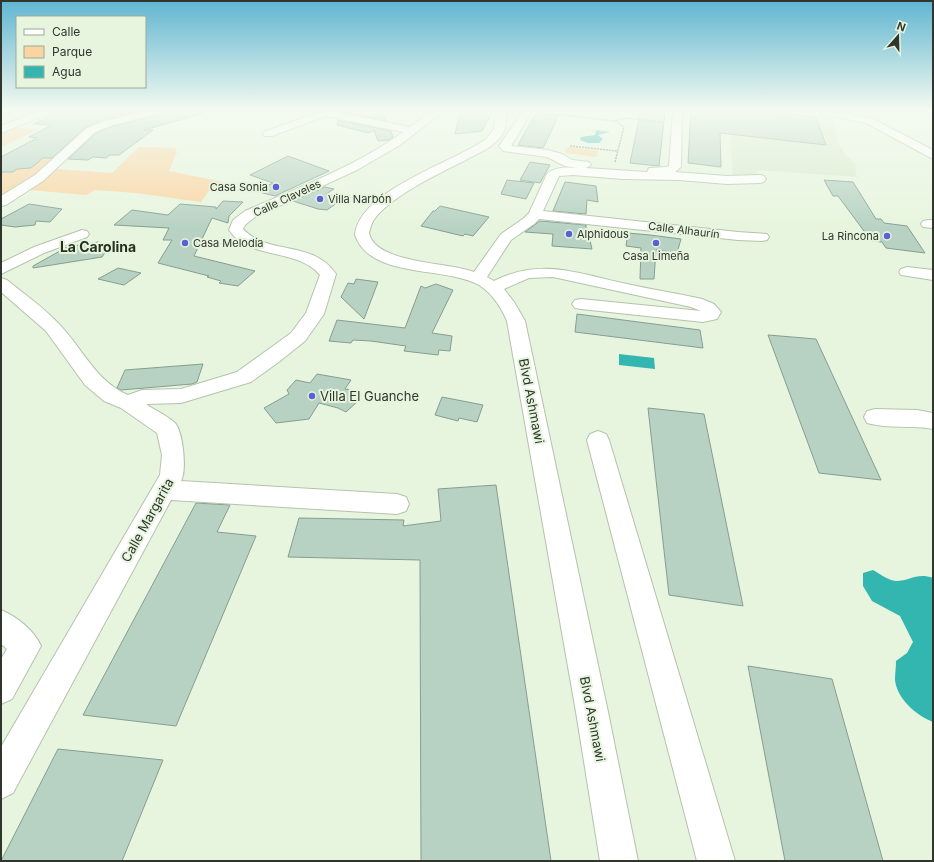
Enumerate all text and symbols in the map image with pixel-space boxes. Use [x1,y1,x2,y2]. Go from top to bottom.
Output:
legend [16,16,146,88]
north arrow [878,16,918,56]
text: N [895,19,908,35]
text: Calle [52,24,80,39]
text: Parque [52,44,92,59]
text: Agua [52,64,81,79]
street label: Calle Claveles [251,176,323,220]
place label: Casa Sonia [210,180,268,194]
marker: Casa Sonia [271,182,281,192]
place label: Villa Narbón [328,192,391,206]
marker: Villa Narbón [315,194,325,204]
street label: Calle Alhaurín [647,219,721,241]
place label: Alphidous [577,227,629,241]
marker: Alphidous [564,229,574,239]
place label: La Rincona [822,229,879,243]
marker: La Rincona [882,231,892,241]
place label: Casa Melodía [193,236,263,250]
district label: La Carolina [60,238,136,255]
marker: Casa Melodía [180,238,190,248]
marker: Casa Limeña [651,238,661,248]
place label: Casa Limeña [623,249,689,263]
street label: Blvd Ashmawi [516,357,548,445]
place label: Villa El Guanche [320,388,419,404]
marker: Villa El Guanche [307,391,317,401]
street label: Calle Margarita [117,475,177,565]
street label: Blvd Ashmawi [577,675,609,763]

